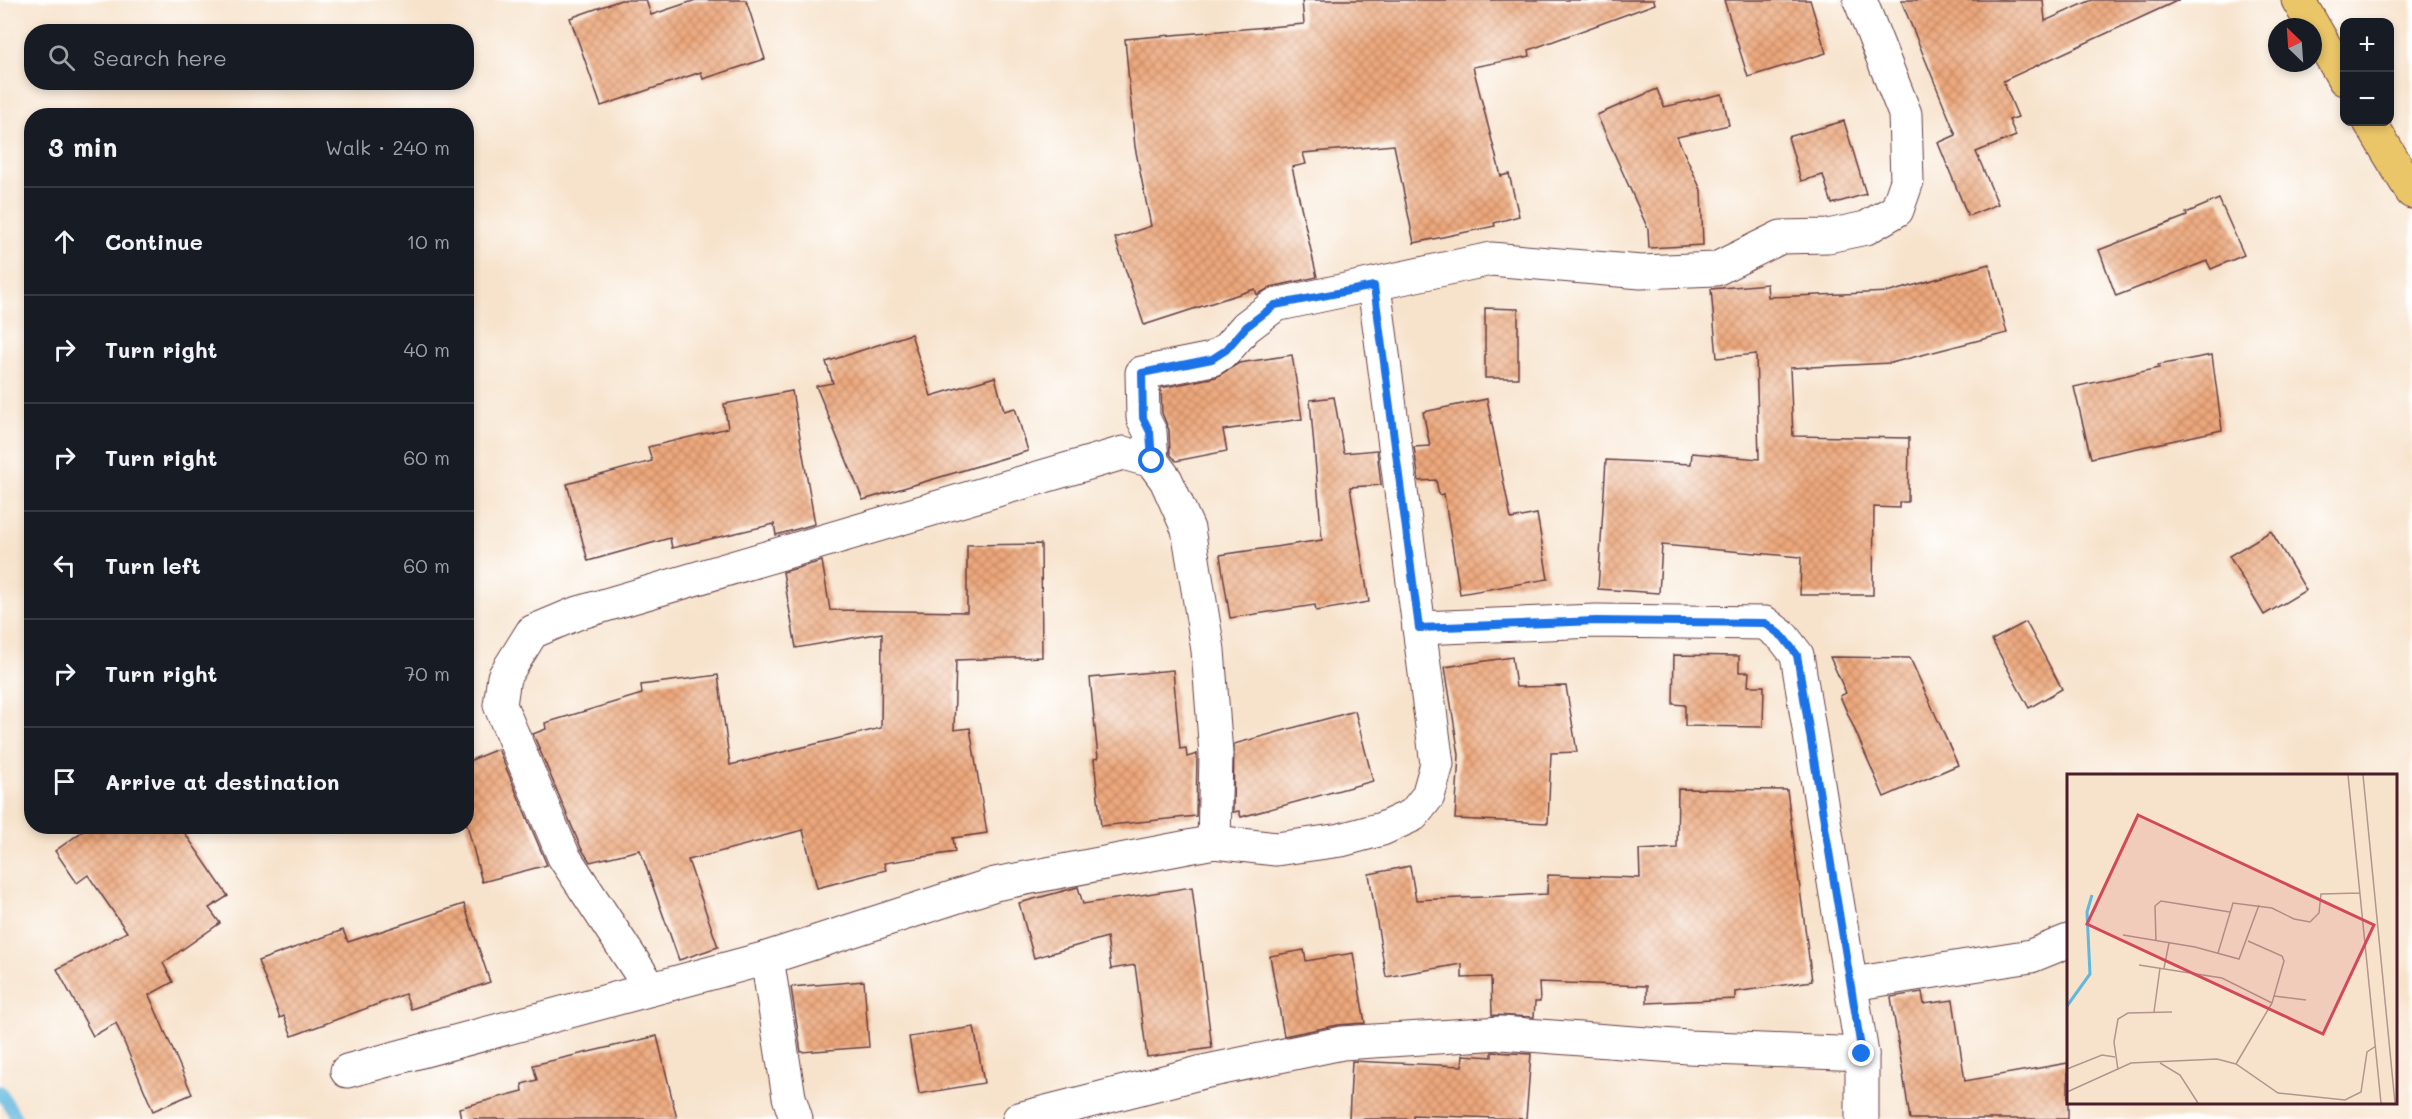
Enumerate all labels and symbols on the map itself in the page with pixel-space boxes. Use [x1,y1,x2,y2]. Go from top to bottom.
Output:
north arrow [2268,18,2322,72]
route start [1138,447,1164,473]
inset map [2067,774,2397,1104]
route end [1848,1040,1874,1066]

